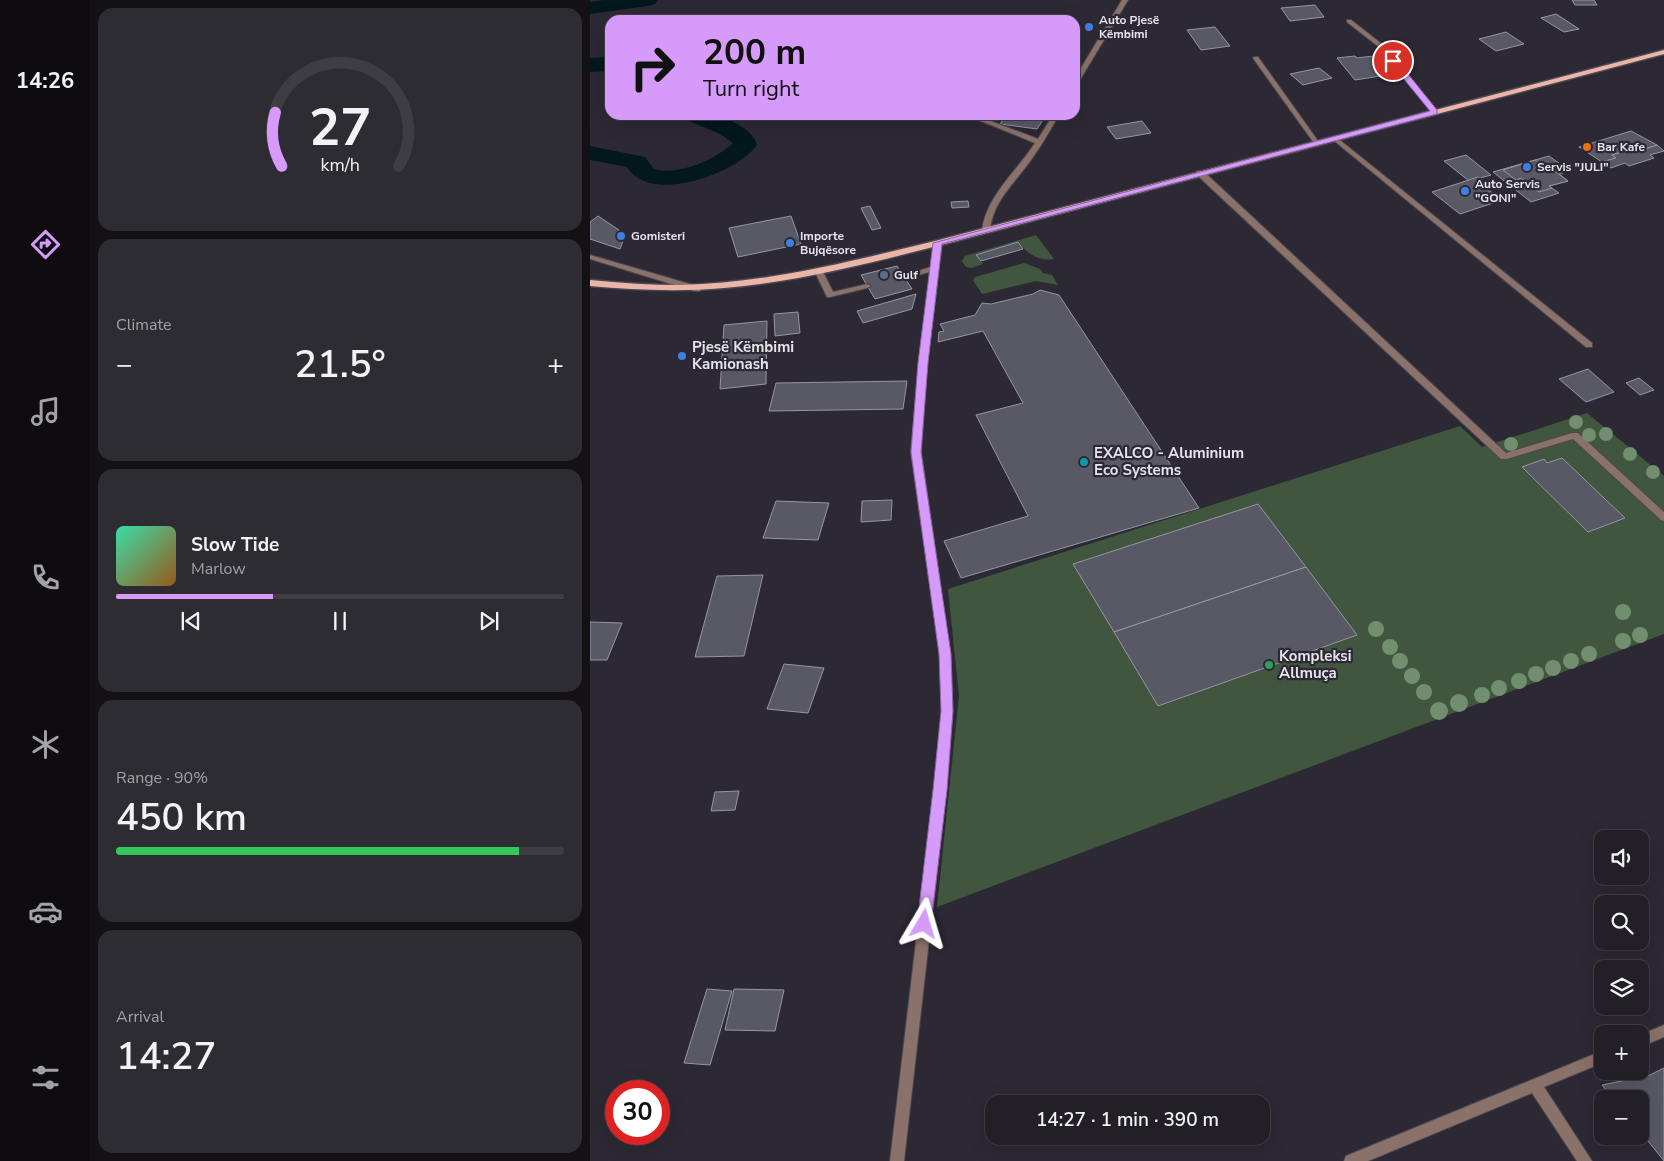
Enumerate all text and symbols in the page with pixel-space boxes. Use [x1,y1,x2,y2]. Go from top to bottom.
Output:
place label: Auto Pjesë Këmbimi [1099,12,1160,42]
marker: Auto Pjesë Këmbimi [1083,21,1095,33]
text: 200 m [703,29,806,76]
icon: right [620,35,685,100]
pin [1372,40,1414,82]
icon: arrive [1379,47,1407,75]
text: 14:26 [16,66,74,96]
text: Turn right [703,74,799,104]
text: 27 [309,92,371,163]
place label: Bar Kafe [1597,139,1646,155]
marker: Bar Kafe [1581,141,1593,153]
text: km/h [320,153,360,177]
place label: Servis "JULI" [1537,159,1609,175]
marker: Servis "JULI" [1521,161,1533,173]
place label: Auto Servis "GONI" [1475,176,1540,206]
marker: Auto Servis "GONI" [1459,185,1471,197]
icon: directions [28,227,63,262]
place label: Gomisteri [631,228,685,244]
place label: Importe Bujqësore [800,228,856,258]
marker: Gomisteri [615,230,627,242]
marker: Importe Bujqësore [784,237,796,249]
place label: Gulf [894,267,918,283]
marker: Gulf [878,269,890,281]
text: Climate [116,314,171,336]
place label: Pjesë Këmbimi Kamionash [692,337,794,374]
text: 21.5° [294,339,386,390]
text: − [116,346,133,384]
text: + [547,346,564,384]
marker: Pjesë Këmbimi Kamionash [676,350,688,362]
icon: music [28,394,63,429]
place label: EXALCO - Aluminium Eco Systems [1094,443,1244,480]
marker: EXALCO - Aluminium Eco Systems [1078,456,1090,468]
text: Slow Tide [191,532,279,558]
text: Marlow [191,558,246,580]
icon: phone [28,560,63,595]
icon: previous [177,607,205,635]
icon: pause [326,607,354,635]
icon: next [475,607,503,635]
place label: Kompleksi Allmuça [1279,646,1351,683]
marker: Kompleksi Allmuça [1263,659,1275,671]
icon: climate [28,727,63,762]
text: Range · 90% [116,767,208,789]
text: 450 km [116,792,247,843]
map controls [1594,830,1649,1145]
button: sound [1594,830,1649,885]
icon: car [28,894,63,929]
button: search [1594,895,1649,950]
position arrow [897,897,949,949]
button: layers [1594,960,1649,1015]
text: Arrival [116,1006,164,1028]
button: + [1594,1025,1649,1080]
text: 14:27 [116,1031,216,1082]
icon: filters [28,1060,63,1095]
speed limit sign: 30 [605,1080,670,1145]
button: − [1594,1090,1649,1145]
text: 14:27 · 1 min · 390 m [1036,1107,1219,1133]

